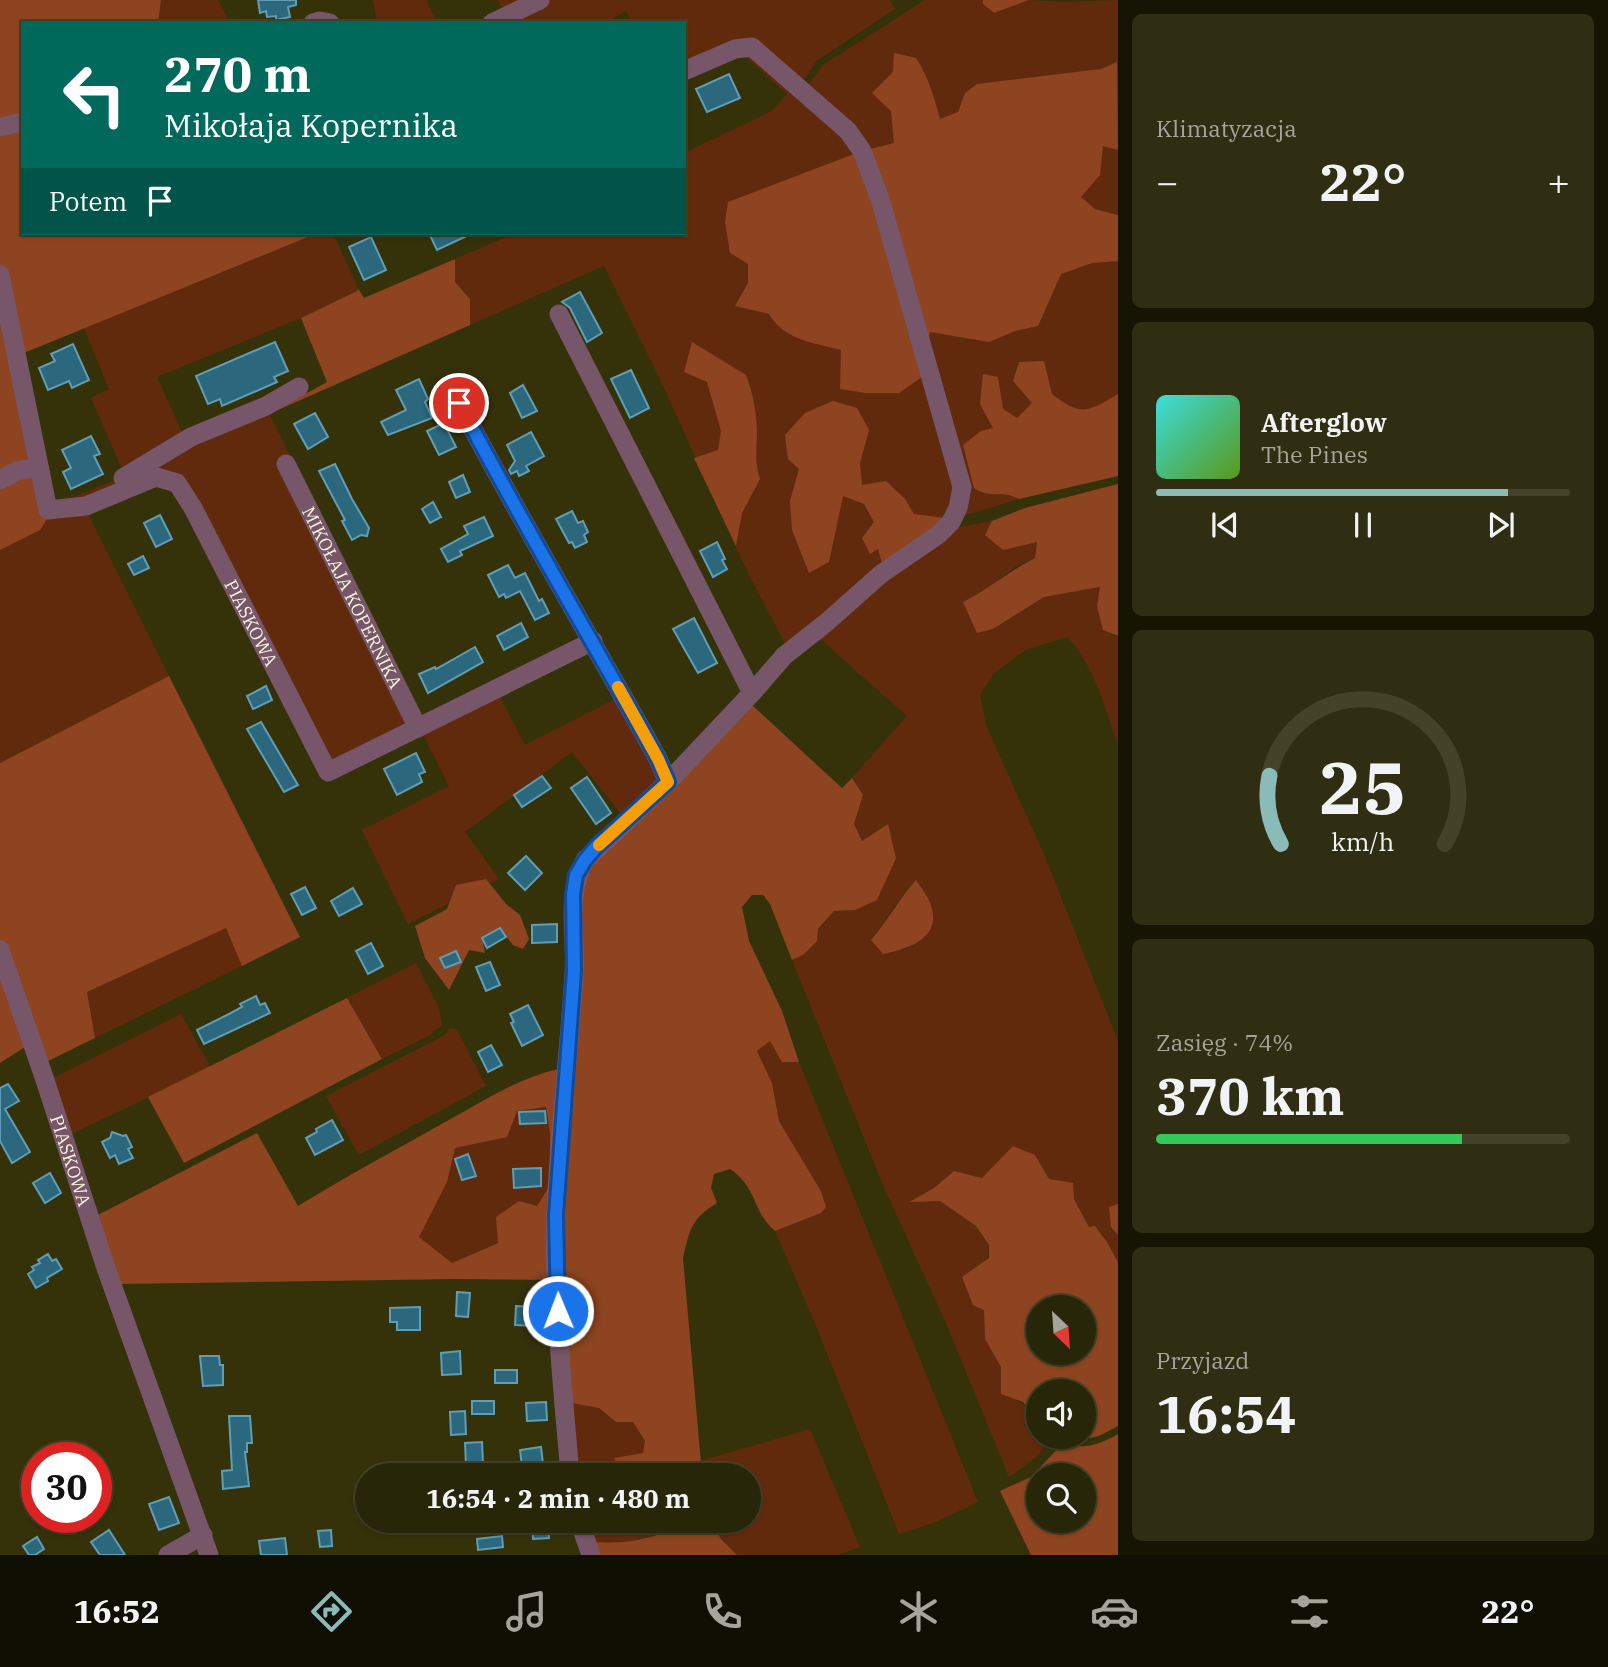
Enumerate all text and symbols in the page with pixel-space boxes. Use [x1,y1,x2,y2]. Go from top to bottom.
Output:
text: 270 m [164,42,311,105]
icon: left [49,49,140,140]
text: Mikołaja Kopernika [164,104,458,146]
text: Klimatyzacja [1156,113,1297,143]
text: 22° [1320,148,1406,215]
text: − [1156,157,1179,206]
text: + [1547,157,1570,206]
icon: arrive [141,182,179,220]
text: Potem [49,184,127,218]
pin [429,373,489,433]
icon: arrive [440,384,478,422]
text: Afterglow [1261,405,1387,439]
text: The Pines [1261,439,1368,469]
street label: MIKOŁAJA KOPERNIKA [298,503,408,693]
icon: previous [1206,506,1244,544]
icon: pause [1344,506,1382,544]
icon: next [1482,506,1520,544]
street label: PIASKOWA [220,575,284,670]
text: 25 [1319,739,1407,834]
text: km/h [1331,824,1395,857]
text: Zasięg · 74% [1156,1027,1293,1057]
text: 370 km [1156,1062,1345,1129]
street label: PIASKOWA [46,1112,97,1209]
position arrow [521,1274,595,1348]
north arrow [1026,1295,1096,1365]
map controls [1026,1295,1096,1533]
text: Przyjazd [1156,1345,1249,1375]
button: sound [1026,1379,1096,1449]
text: 16:54 [1156,1380,1297,1447]
speed limit sign: 30 [21,1442,112,1533]
button: search [1026,1463,1096,1533]
text: 16:54 · 2 min · 480 m [426,1481,690,1515]
icon: directions [307,1587,356,1636]
icon: music [502,1587,551,1636]
icon: phone [698,1587,747,1636]
icon: climate [894,1587,943,1636]
icon: car [1090,1587,1139,1636]
icon: filters [1285,1587,1334,1636]
text: 16:52 [73,1590,160,1632]
text: 22° [1481,1590,1535,1632]

